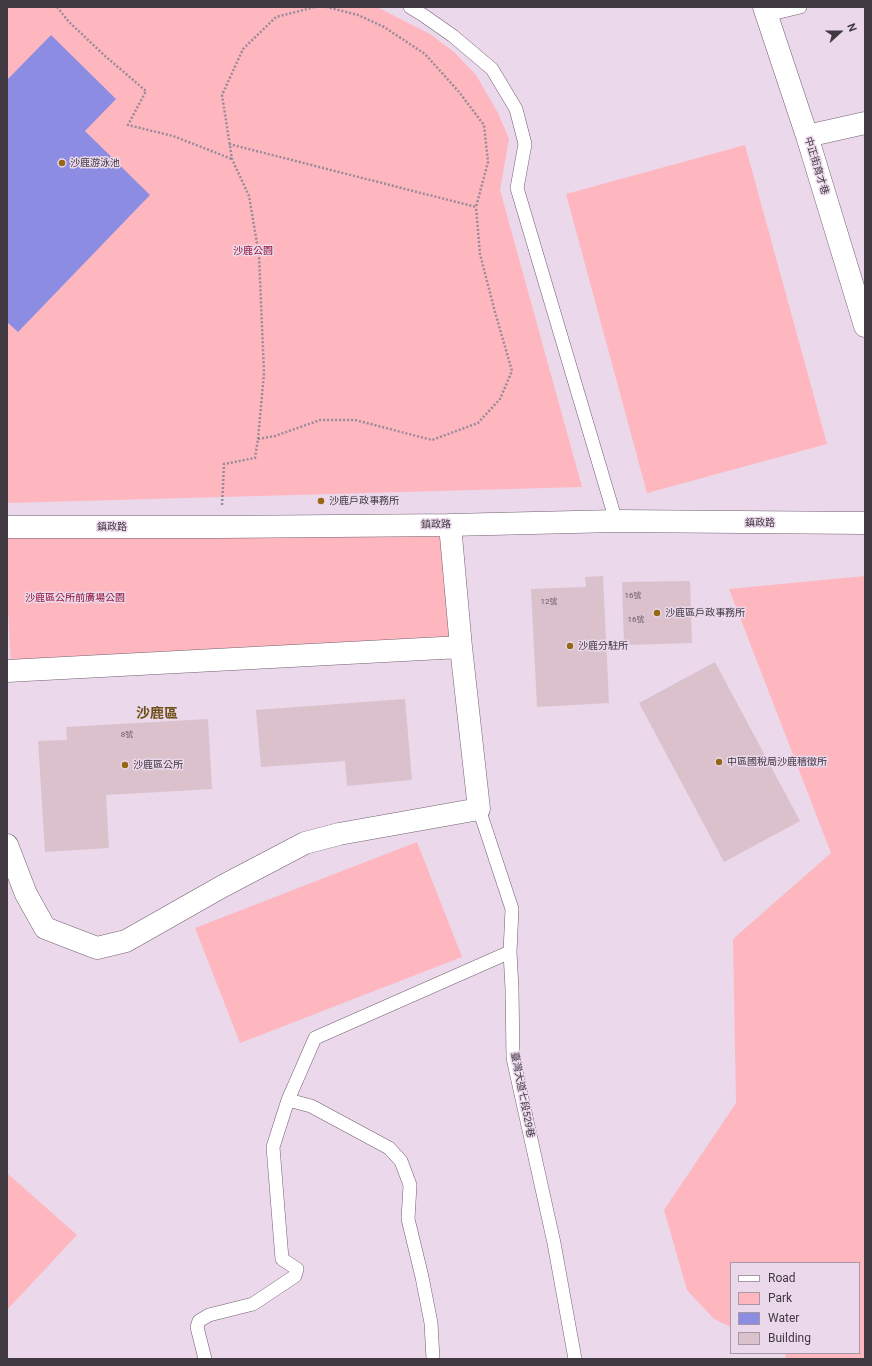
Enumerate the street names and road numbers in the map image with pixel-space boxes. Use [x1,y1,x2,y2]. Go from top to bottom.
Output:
street label: 中正街育才巷 [801,136,831,196]
street label: 鎮政路 [745,517,775,529]
street label: 鎮政路 [421,519,451,531]
street label: 鎮政路 [97,521,127,533]
street label: 臺灣大道七段529巷 [508,1051,536,1139]

